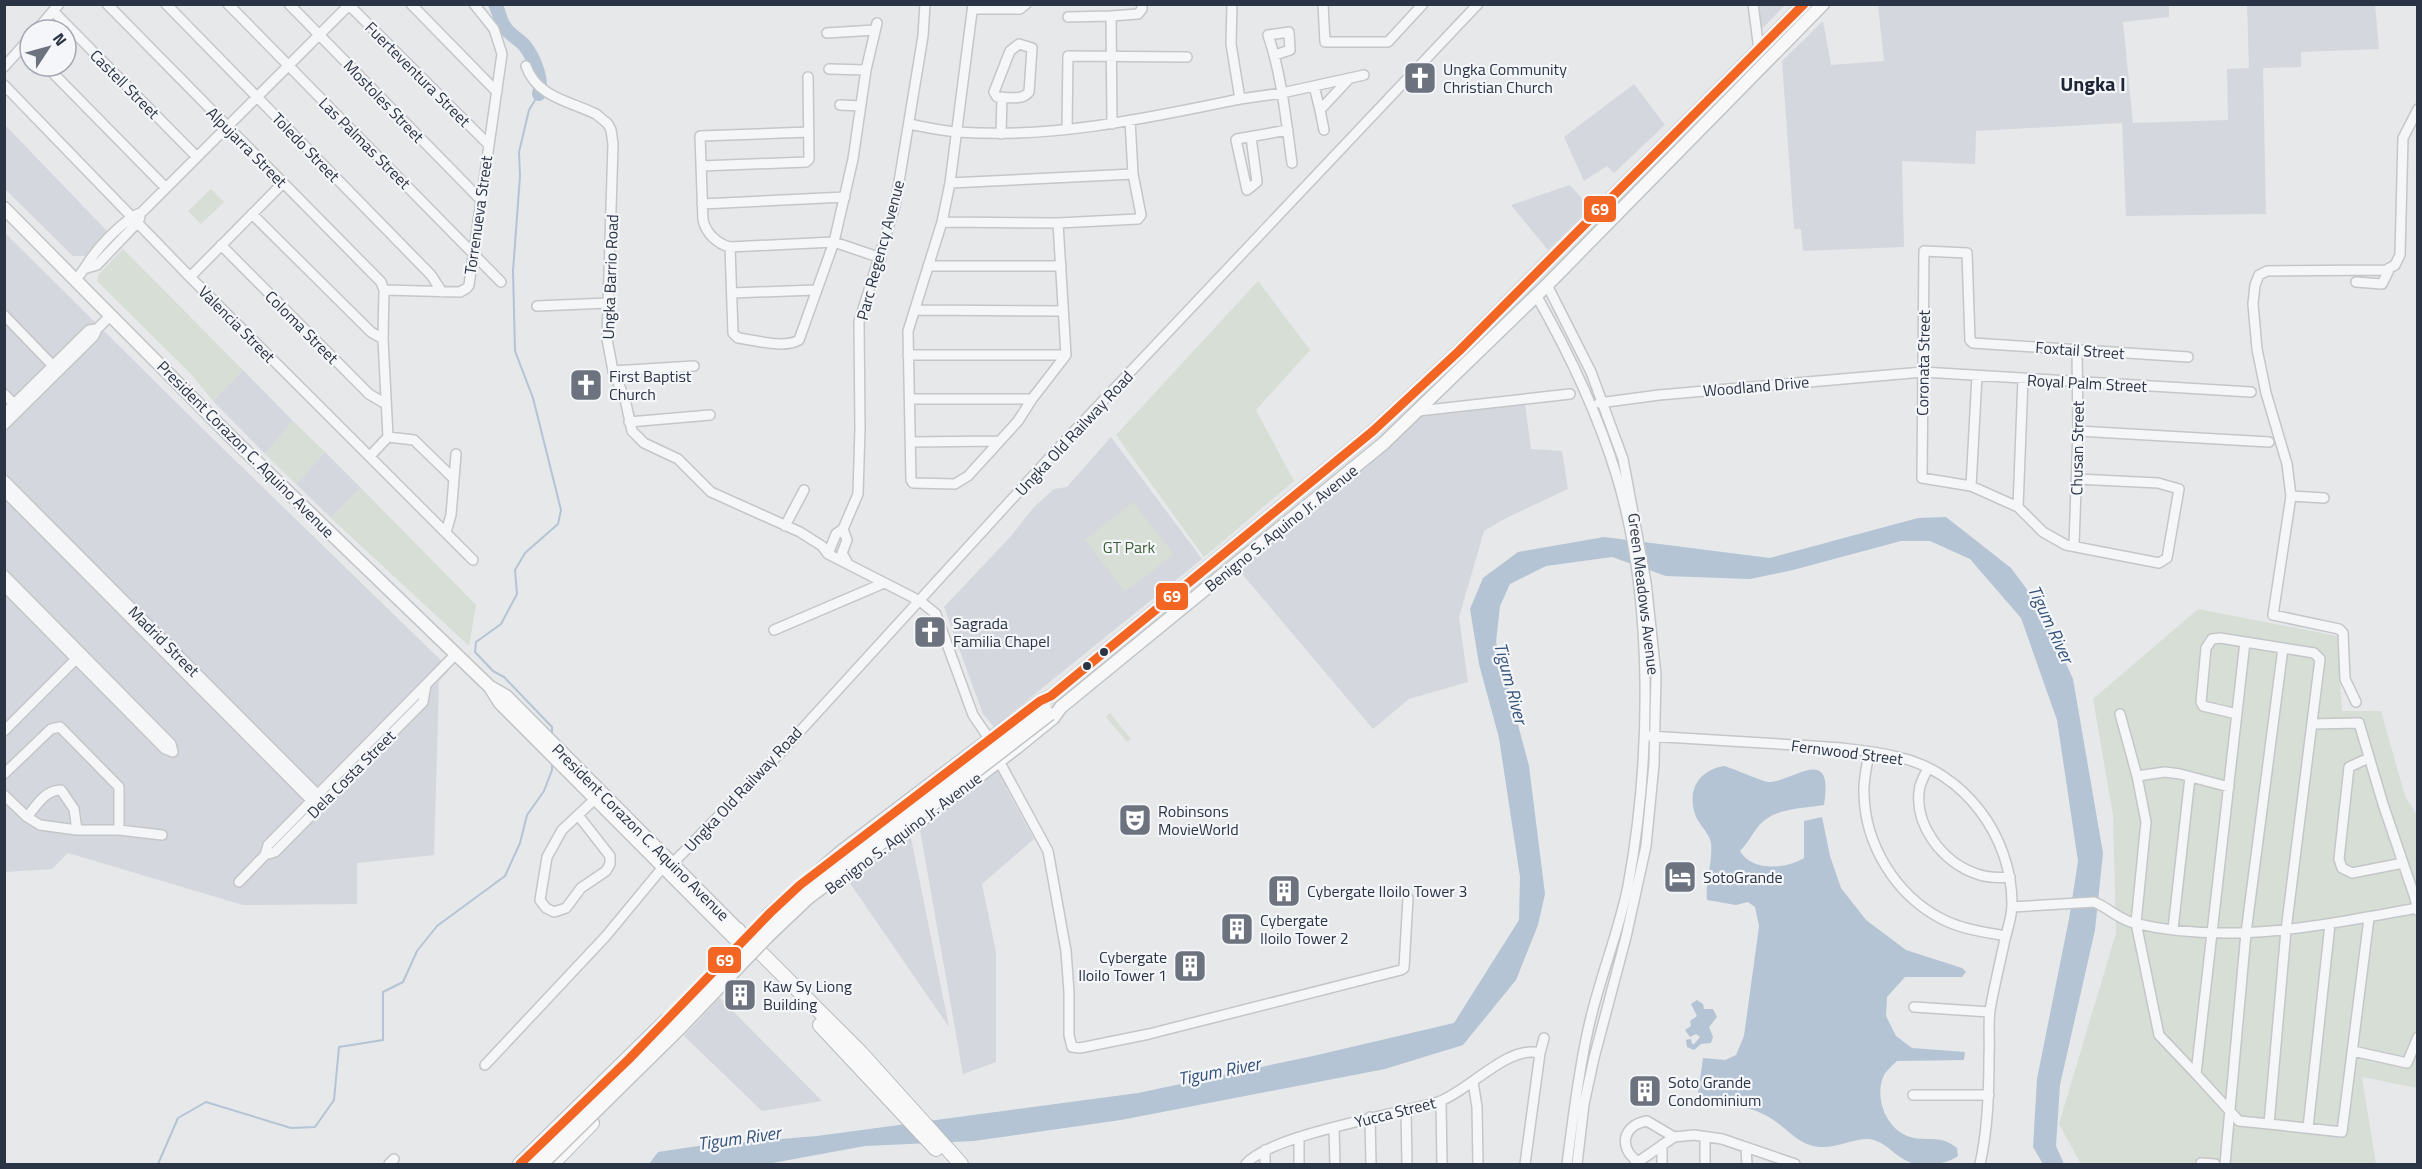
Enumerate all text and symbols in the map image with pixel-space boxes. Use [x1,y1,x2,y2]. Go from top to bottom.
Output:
street label: Fuerteventura Street [360,16,476,132]
north arrow [18,18,78,78]
text: N [47,28,73,51]
street label: Castell Street [85,44,166,125]
street label: Mostoles Street [338,54,430,148]
place label: Ungka Community Christian Church [1443,57,1567,99]
church icon: Ungka Community Christian Church [1402,60,1438,96]
district label: Ungka I [2060,68,2126,99]
street label: Las Palmas Street [314,92,417,195]
street label: Alpujarra Street [201,101,293,193]
street label: Toledo Street [266,107,346,188]
street label: Torrenueva Street [458,154,498,276]
street label: Parc Regency Avenue [850,177,910,323]
line badge: 69 [1583,195,1617,223]
text: 69 [1591,197,1609,221]
street label: Ungka Barrio Road [596,214,624,340]
street label: Valencia Street [193,280,281,368]
street label: Coloma Street [260,285,344,369]
street label: Coronata Street [1910,310,1936,416]
street label: Foxtail Street [2035,335,2126,365]
street label: President Corazon C. Aquino Avenue [152,355,340,543]
place label: First Baptist Church [609,364,692,406]
street label: Ungka Old Railway Road [1009,365,1139,501]
church icon: First Baptist Church [568,367,604,403]
street label: Royal Palm Street [2026,368,2148,398]
street label: Woodland Drive [1702,369,1810,403]
street label: Chusan Street [2064,400,2090,496]
street label: Benigno S. Aquino Jr. Avenue [1199,459,1363,597]
street label: Green Meadows Avenue [1622,512,1666,676]
park label: GT Park [1103,535,1156,559]
water label: Tigum River [2021,581,2082,670]
line badge: 69 [1155,582,1189,611]
text: 69 [1163,584,1181,608]
street label: Madrid Street [123,600,205,682]
place label: Sagrada Familia Chapel [953,611,1050,653]
church icon: Sagrada Familia Chapel [912,614,948,650]
water label: Tigum River [1487,639,1535,729]
unlabelled marker [1098,646,1110,658]
unlabelled marker [1081,660,1093,672]
street label: Ungka Old Railway Road [678,721,808,857]
street label: Dela Costa Street [301,724,401,824]
street label: Fernwood Street [1790,733,1905,771]
street label: President Corazon C. Aquino Avenue [547,738,735,926]
street label: Benigno S. Aquino Jr. Avenue [819,766,987,900]
place label: Robinsons MovieWorld [1158,799,1239,841]
theatre icon: Robinsons MovieWorld [1117,802,1153,838]
hotel icon: SotoGrande [1662,859,1698,895]
place label: SotoGrande [1703,865,1783,889]
building icon: Cybergate Iloilo Tower 3 [1266,873,1302,909]
place label: Cybergate Iloilo Tower 3 [1307,879,1467,903]
place label: Cybergate Iloilo Tower 2 [1260,908,1349,950]
building icon: Cybergate Iloilo Tower 2 [1219,911,1255,947]
place label: Cybergate Iloilo Tower 1 [1078,945,1167,987]
line badge: 69 [707,946,742,974]
text: 69 [716,948,734,972]
building icon: Cybergate Iloilo Tower 1 [1172,948,1208,984]
place label: Kaw Sy Liong Building [763,974,852,1016]
building icon: Kaw Sy Liong Building [722,977,758,1013]
water label: Tigum River [1176,1049,1265,1092]
place label: Soto Grande Condominium [1668,1070,1761,1112]
building icon: Soto Grande Condominium [1627,1073,1663,1109]
street label: Yucca Street [1352,1090,1438,1134]
water label: Tigum River [696,1119,784,1157]

